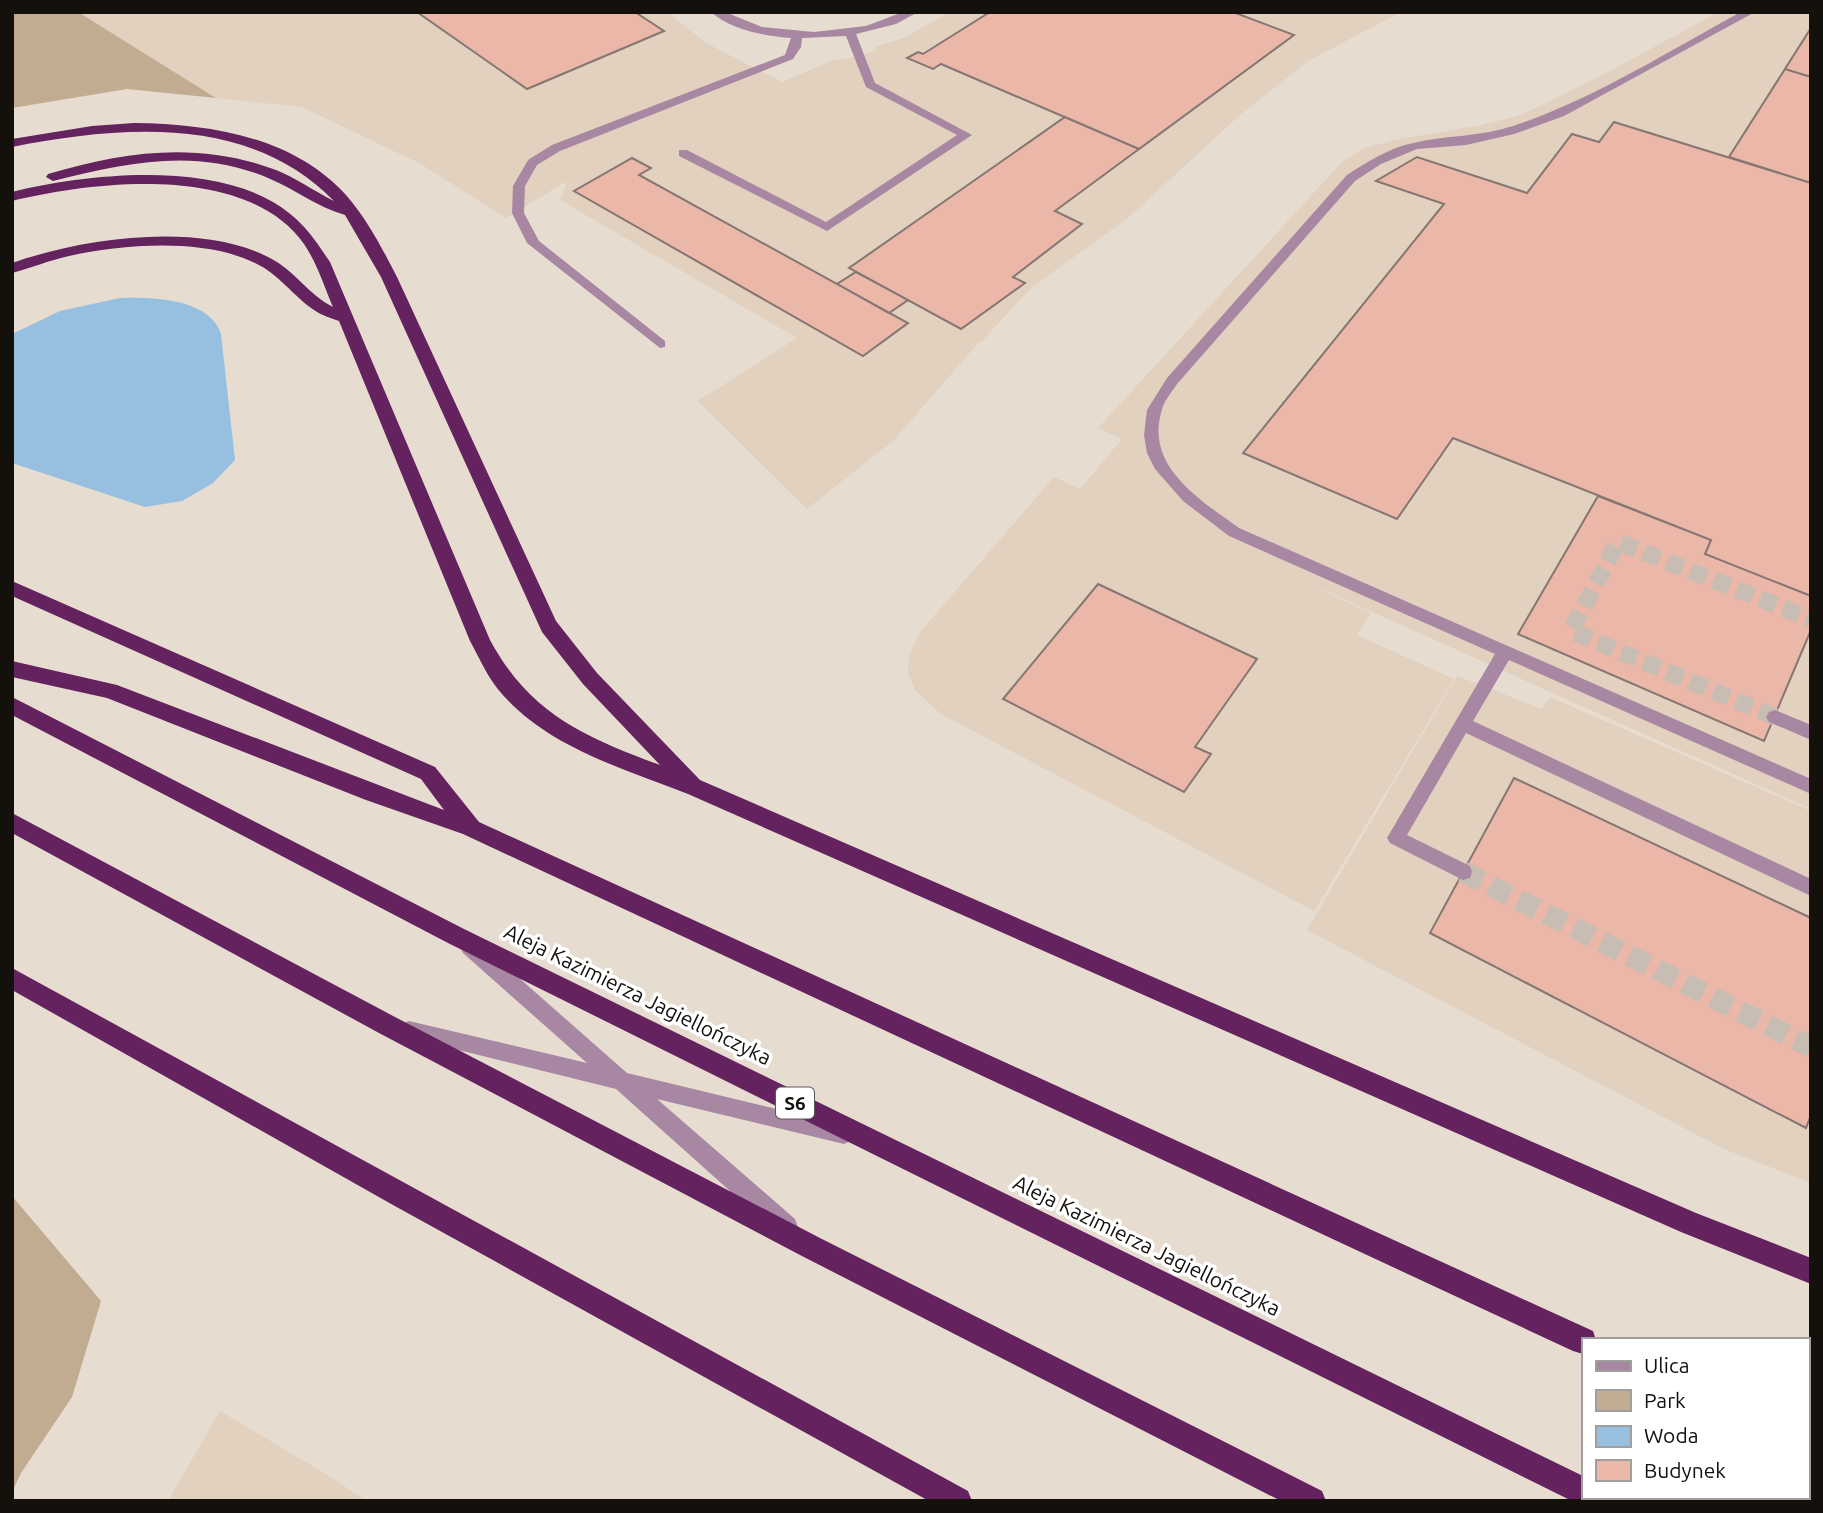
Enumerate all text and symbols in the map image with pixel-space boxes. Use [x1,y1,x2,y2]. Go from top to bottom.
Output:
street label: Aleja Kazimierza Jagiellończyka [501,919,775,1069]
road number: S6 [776,1088,814,1119]
street label: Aleja Kazimierza Jagiellończyka [1010,1170,1284,1320]
legend [1582,1338,1809,1499]
text: Ulica [1644,1353,1689,1377]
text: Park [1644,1388,1686,1412]
text: Woda [1644,1423,1698,1447]
text: Budynek [1644,1458,1726,1482]

